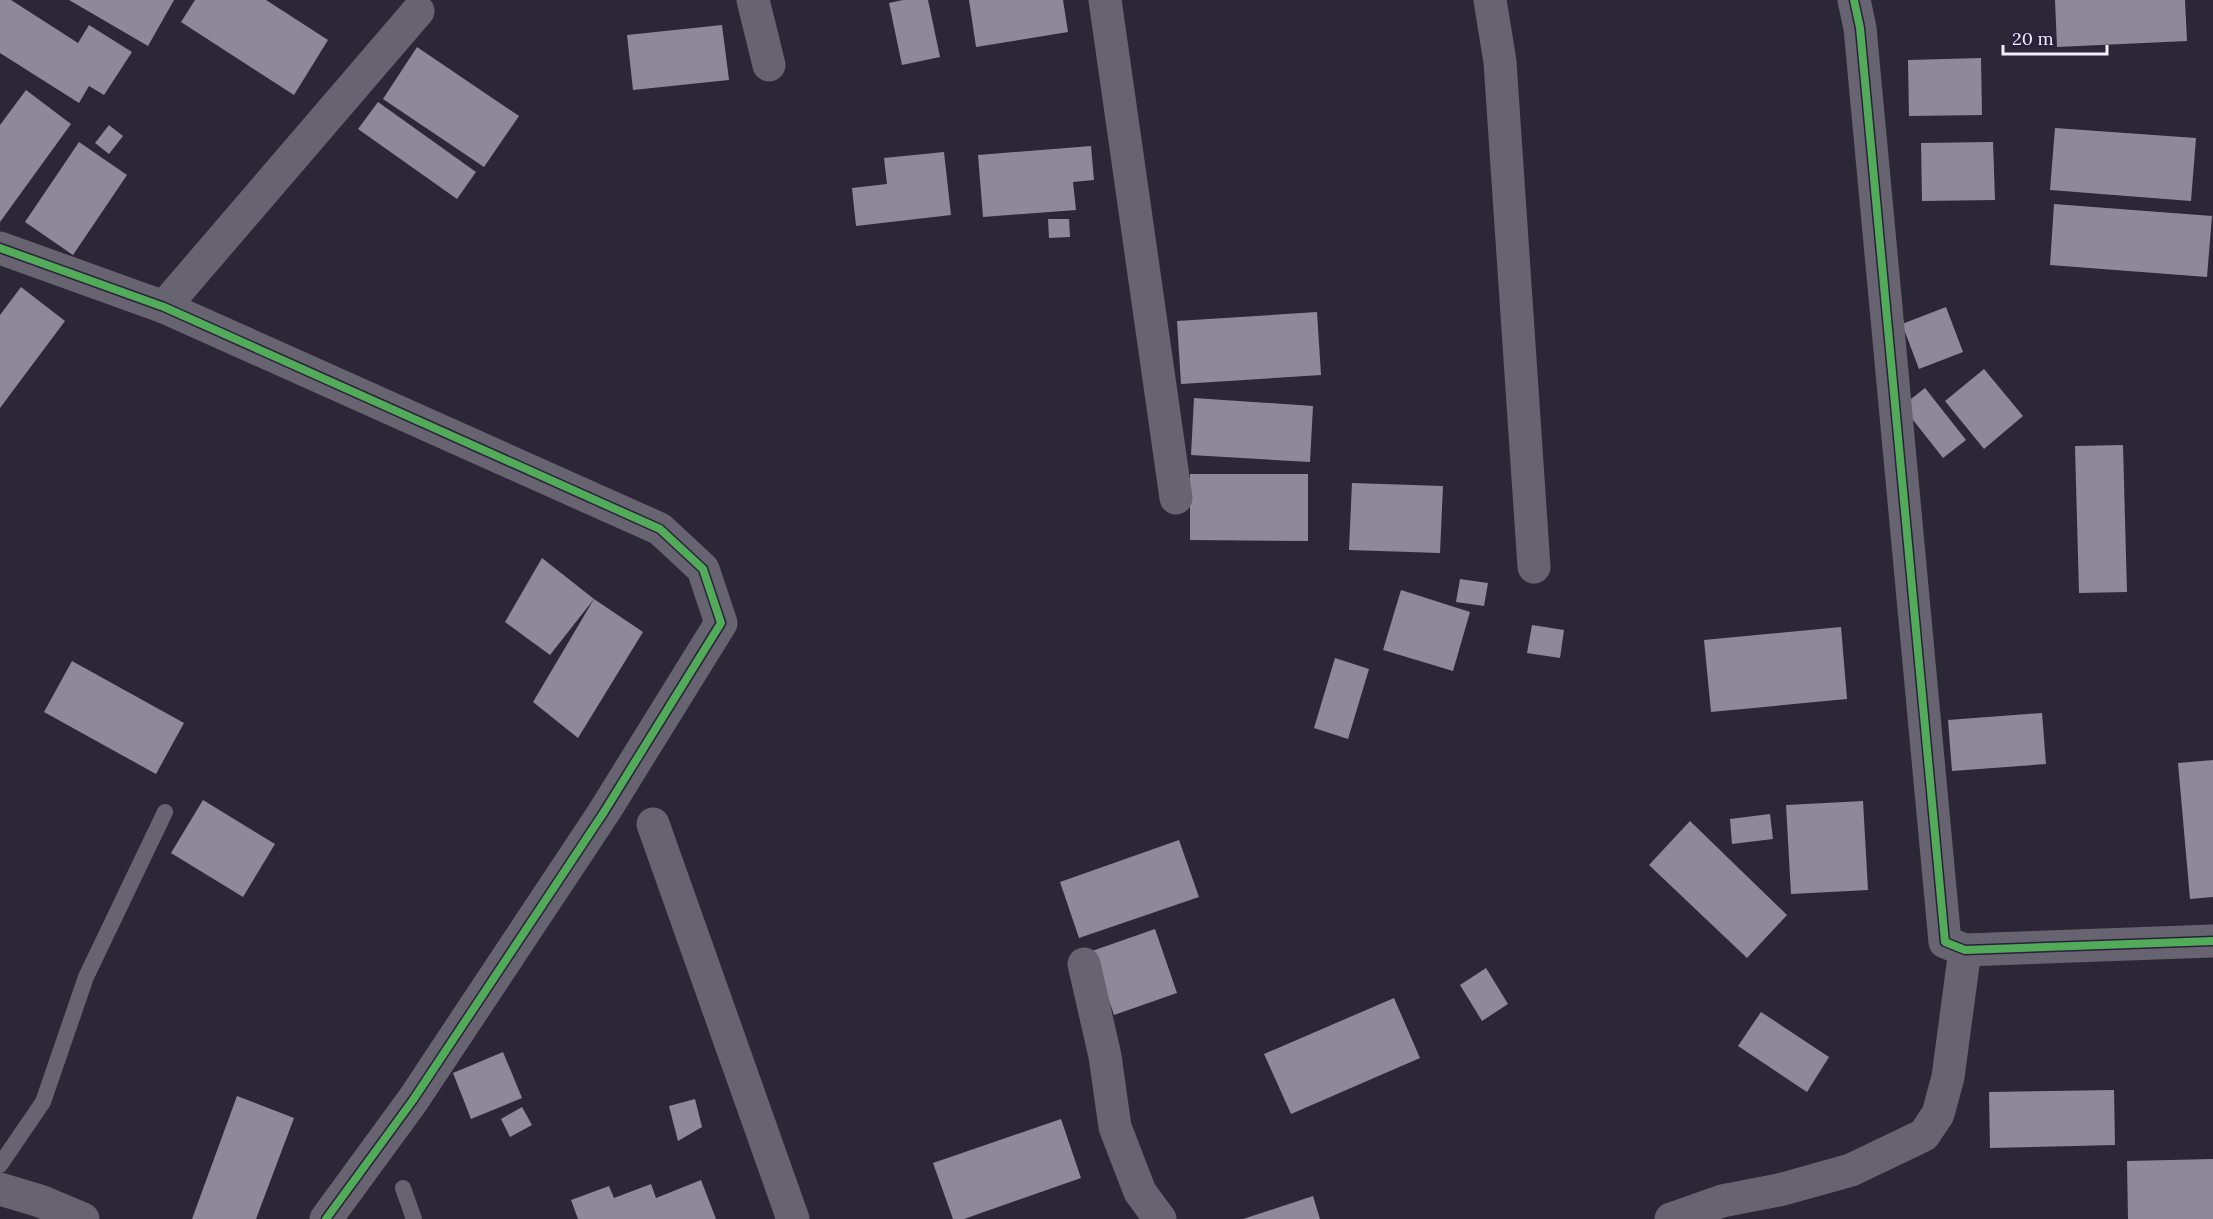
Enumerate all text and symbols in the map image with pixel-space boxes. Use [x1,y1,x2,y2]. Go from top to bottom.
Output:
scale bar [2003,18,2106,56]
text: 20 m [2012,27,2054,50]

